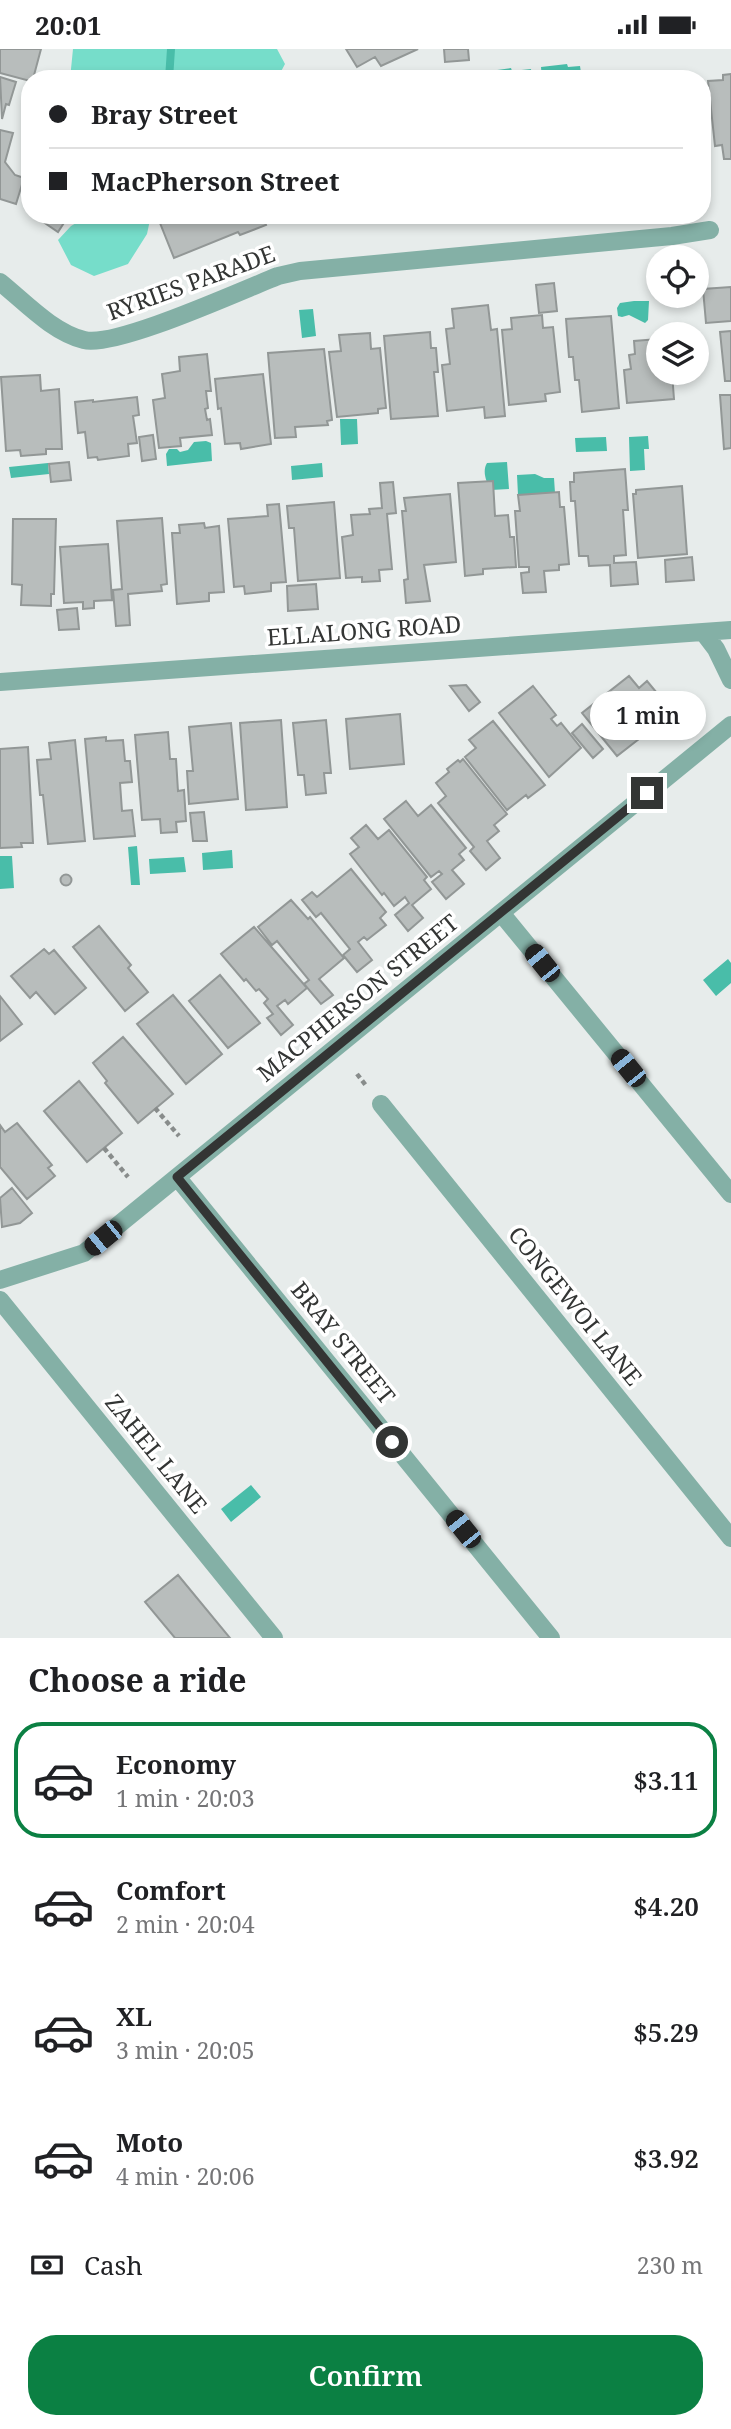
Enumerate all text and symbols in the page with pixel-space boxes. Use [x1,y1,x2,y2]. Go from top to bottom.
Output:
text: 20:01 [35,7,102,43]
text: Bray Street [91,96,238,132]
text: MacPherson Street [91,163,339,199]
street label: RYRIES PARADE [102,237,279,327]
map controls [646,245,709,385]
button: locate [646,245,709,308]
button: layers [646,322,709,385]
street label: ELLALONG ROAD [266,607,462,653]
callout: 1 min [589,691,705,741]
text: 1 min [616,699,680,731]
route end [631,777,663,809]
street label: MACPHERSON STREET [250,906,465,1088]
car [521,940,564,986]
car [607,1045,650,1091]
car [81,1217,126,1259]
street label: CONGEWOI LANE [501,1219,650,1392]
street label: BRAY STREET [284,1274,403,1410]
street label: ZAHEL LANE [99,1387,215,1520]
route start [376,1426,408,1458]
car [442,1506,485,1552]
text: Choose a ride [28,1658,247,1701]
text: Economy [116,1746,236,1782]
icon: car [32,1749,95,1812]
text: $3.11 [633,1762,699,1798]
text: 1 min · 20:03 [116,1782,254,1814]
text: Comfort [116,1872,226,1908]
icon: car [32,1875,95,1938]
text: $4.20 [633,1888,699,1924]
text: 2 min · 20:04 [116,1908,254,1940]
text: XL [116,1998,152,2034]
icon: car [32,2001,95,2064]
text: $5.29 [633,2014,699,2050]
text: 3 min · 20:05 [116,2034,254,2066]
text: Moto [116,2124,183,2160]
icon: car [32,2127,95,2190]
text: $3.92 [633,2140,699,2176]
text: 4 min · 20:06 [116,2160,254,2192]
icon: cash [28,2246,66,2284]
text: Cash [84,2247,143,2283]
text: 230 m [637,2249,703,2281]
button: Confirm [28,2335,703,2415]

